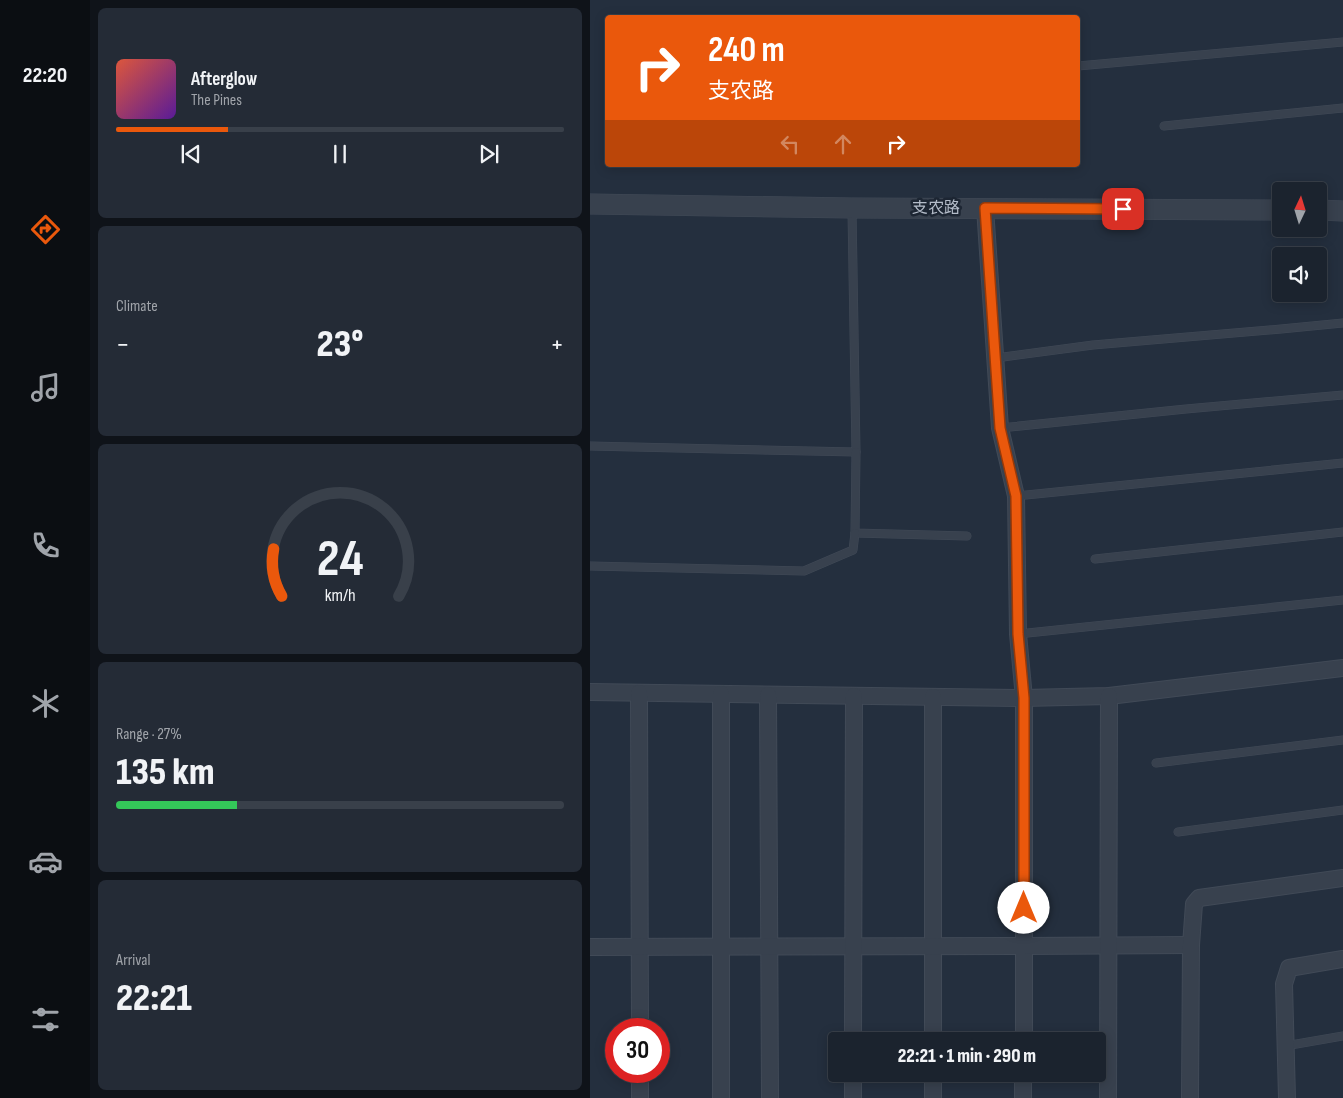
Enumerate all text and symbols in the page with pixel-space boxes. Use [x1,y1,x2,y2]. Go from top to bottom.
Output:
text: 240 m [708,29,785,72]
icon: right [625,35,690,100]
text: 22:20 [23,62,67,89]
text: Afterglow [191,68,257,91]
text: 支农路 [708,78,774,105]
text: The Pines [191,91,242,110]
icon: left [776,130,804,158]
icon: ahead [829,130,857,158]
icon: right [882,130,910,158]
icon: previous [177,140,205,168]
icon: pause [326,140,354,168]
icon: next [475,140,503,168]
north arrow [1272,182,1328,238]
map controls [1272,182,1327,302]
pin [1102,188,1144,230]
icon: arrive [1109,195,1137,223]
street label: 支农路 [912,199,960,218]
icon: directions [28,212,63,247]
button: sound [1272,247,1327,302]
text: Climate [116,297,158,316]
text: 23° [317,322,363,367]
text: − [116,328,130,361]
text: + [550,328,564,361]
icon: music [28,370,63,405]
icon: phone [28,528,63,563]
text: 24 [317,528,363,591]
text: km/h [325,585,355,606]
icon: climate [28,686,63,721]
text: Range · 27% [116,725,182,744]
text: 135 km [116,750,215,795]
icon: car [28,844,63,879]
position arrow [997,881,1049,933]
text: Arrival [116,951,150,970]
text: 22:21 [116,976,192,1021]
icon: filters [28,1002,63,1037]
speed limit sign: 30 [605,1018,670,1083]
text: 22:21 · 1 min · 290 m [898,1045,1036,1068]

